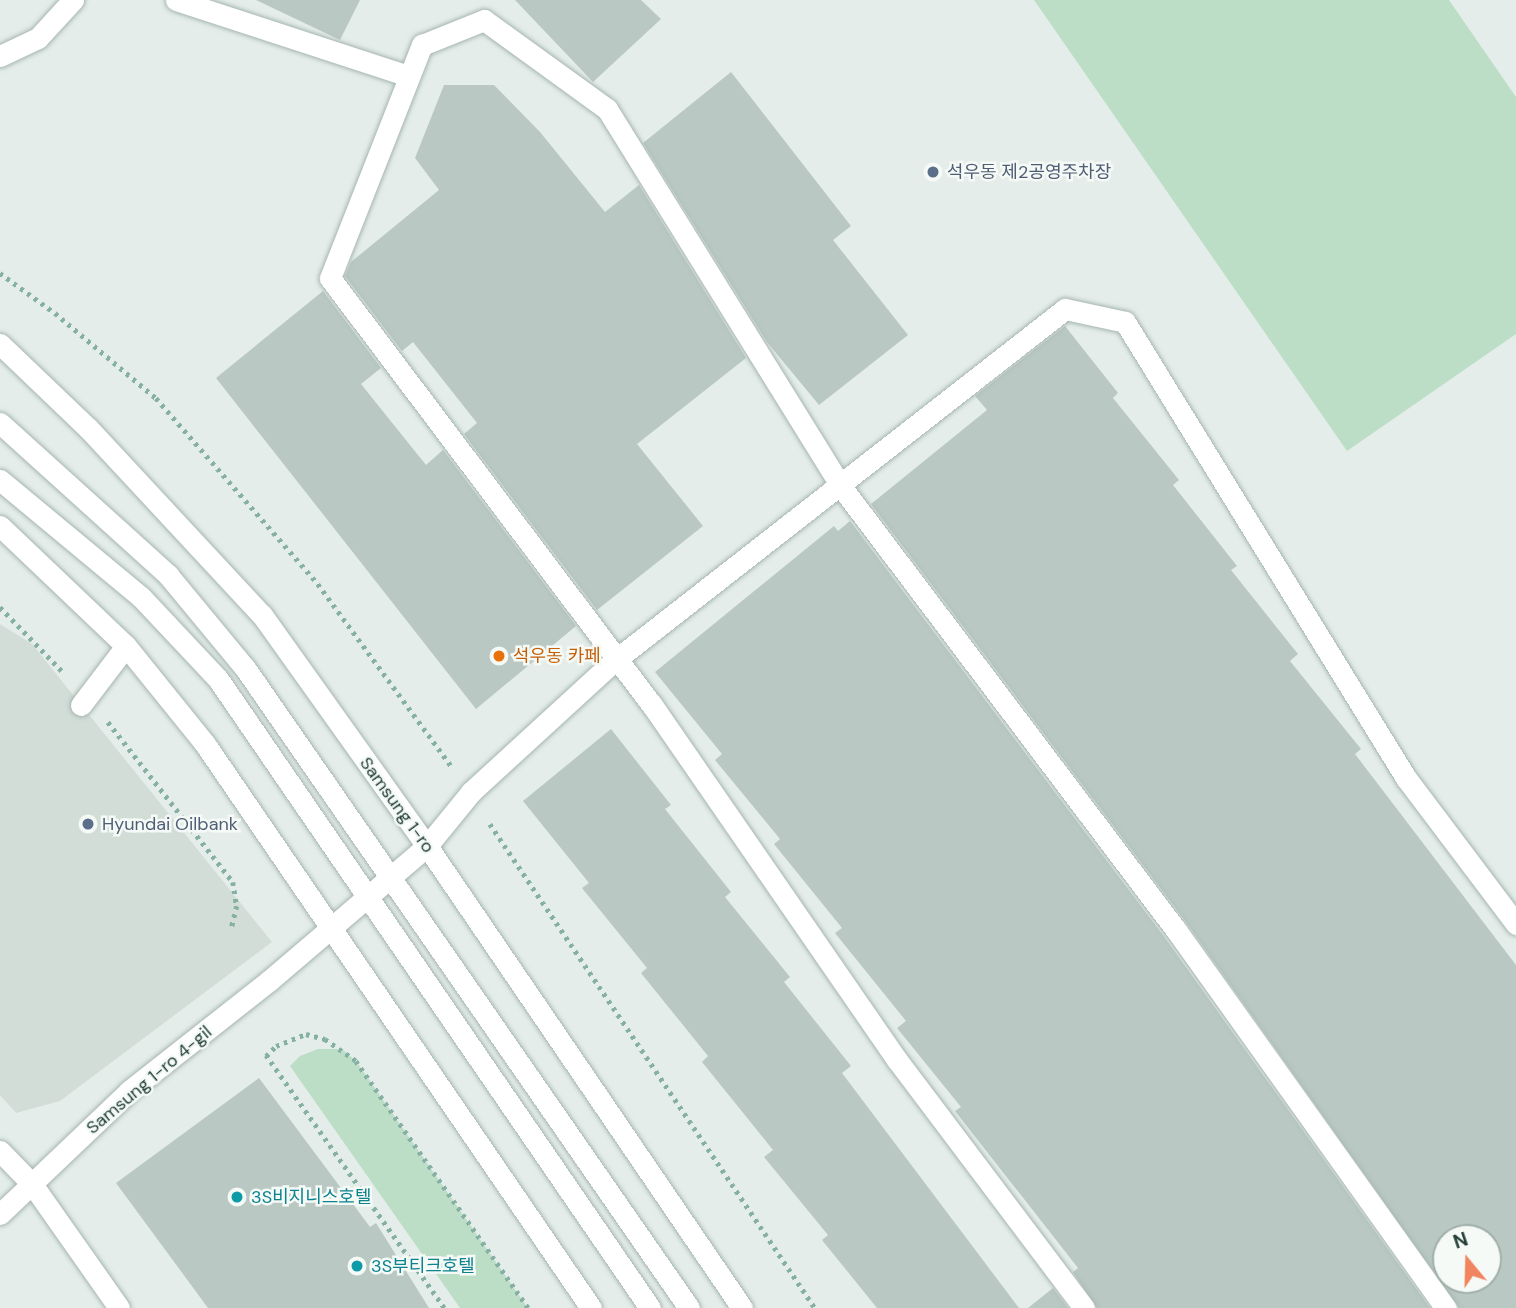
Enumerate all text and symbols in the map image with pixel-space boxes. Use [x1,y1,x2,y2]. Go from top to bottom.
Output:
place label: 석우동 제2공영주차장 [947,161,1111,183]
marker: 석우동 제2공영주차장 [925,164,941,180]
place label: 석우동 카페 [513,645,601,667]
marker: 석우동 카페 [491,648,507,664]
street label: Samsung 1-ro [355,753,439,857]
place label: Hyundai Oilbank [102,813,238,835]
marker: Hyundai Oilbank [80,816,96,832]
street label: Samsung 1-ro 4-gil [82,1021,216,1139]
place label: 3S비지니스호텔 [251,1186,371,1208]
marker: 3S비지니스호텔 [229,1189,245,1205]
north arrow [1432,1224,1502,1294]
text: N [1450,1226,1471,1255]
place label: 3S부티크호텔 [371,1255,475,1277]
marker: 3S부티크호텔 [349,1258,365,1274]

